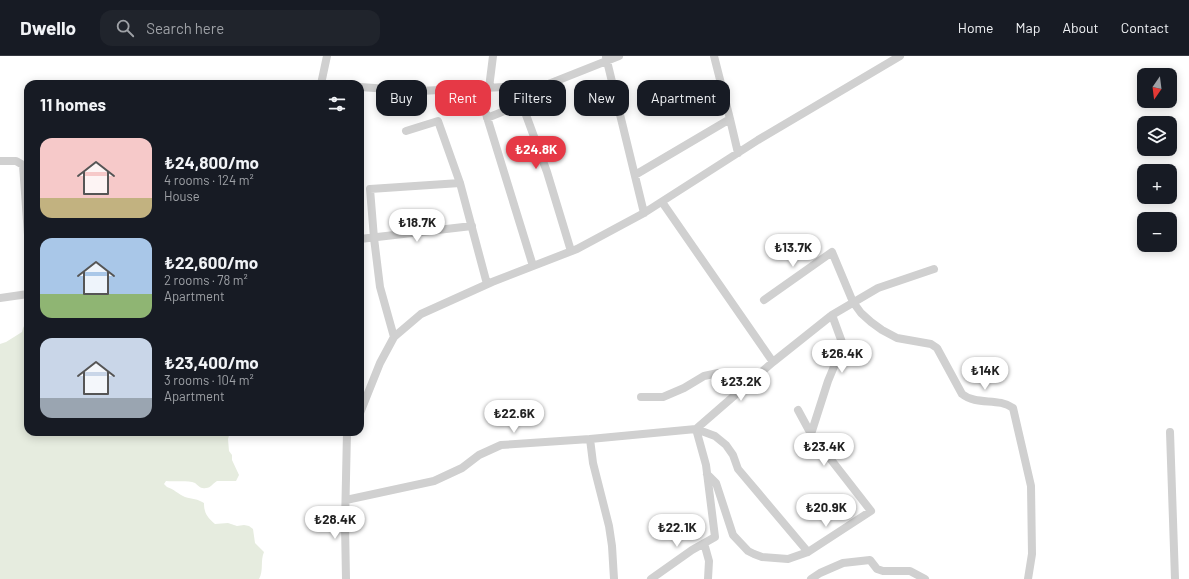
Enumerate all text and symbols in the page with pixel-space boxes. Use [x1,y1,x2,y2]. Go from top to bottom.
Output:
search box [100,10,380,46]
text: Dwello [20,16,76,39]
icon: search [114,17,136,39]
text: Search here [146,19,224,37]
text: Home [958,19,994,36]
text: Map [1016,19,1040,36]
text: About [1062,19,1099,36]
text: Contact [1121,19,1169,36]
north arrow [1137,68,1177,108]
map controls [1137,68,1177,252]
chip: Buy [376,80,427,116]
chip: Rent [435,80,491,116]
chip: Filters [499,80,566,116]
chip: New [574,80,629,116]
chip: Apartment [637,80,730,116]
icon: filters [326,93,348,115]
text: 11 homes [40,94,106,114]
button: layers [1137,116,1177,156]
pin: ₺24.8K [503,136,569,170]
text: ₺24.8K [515,141,557,157]
text: ₺24,800/mo [164,152,259,172]
icon: home [72,154,120,202]
button: + [1137,164,1177,204]
text: 4 rooms · 124 m² [164,172,254,188]
text: House [164,188,200,204]
pin: ₺18.7K [384,209,450,243]
button: − [1137,212,1177,252]
text: ₺18.7K [398,214,436,230]
pin: ₺13.7K [760,234,826,268]
text: ₺13.7K [774,239,812,255]
text: ₺22,600/mo [164,252,258,272]
icon: home [72,254,120,302]
text: 2 rooms · 78 m² [164,272,248,288]
text: Apartment [164,288,225,304]
pin: ₺26.4K [809,340,875,374]
text: ₺26.4K [821,345,863,361]
text: ₺23,400/mo [164,352,259,372]
icon: home [72,354,120,402]
pin: ₺14K [961,357,1009,391]
text: ₺14K [970,362,1000,378]
pin: ₺23.2K [708,368,774,402]
text: 3 rooms · 104 m² [164,372,254,388]
text: ₺23.2K [720,373,762,389]
text: Apartment [164,388,225,404]
pin: ₺22.6K [481,400,547,434]
text: ₺22.6K [493,405,535,421]
pin: ₺23.4K [791,433,857,467]
text: ₺23.4K [803,438,845,454]
pin: ₺20.9K [793,494,859,528]
text: ₺20.9K [805,499,847,515]
pin: ₺28.4K [302,506,368,540]
text: ₺28.4K [314,511,356,527]
pin: ₺22.1K [644,514,710,548]
text: ₺22.1K [657,519,697,535]

